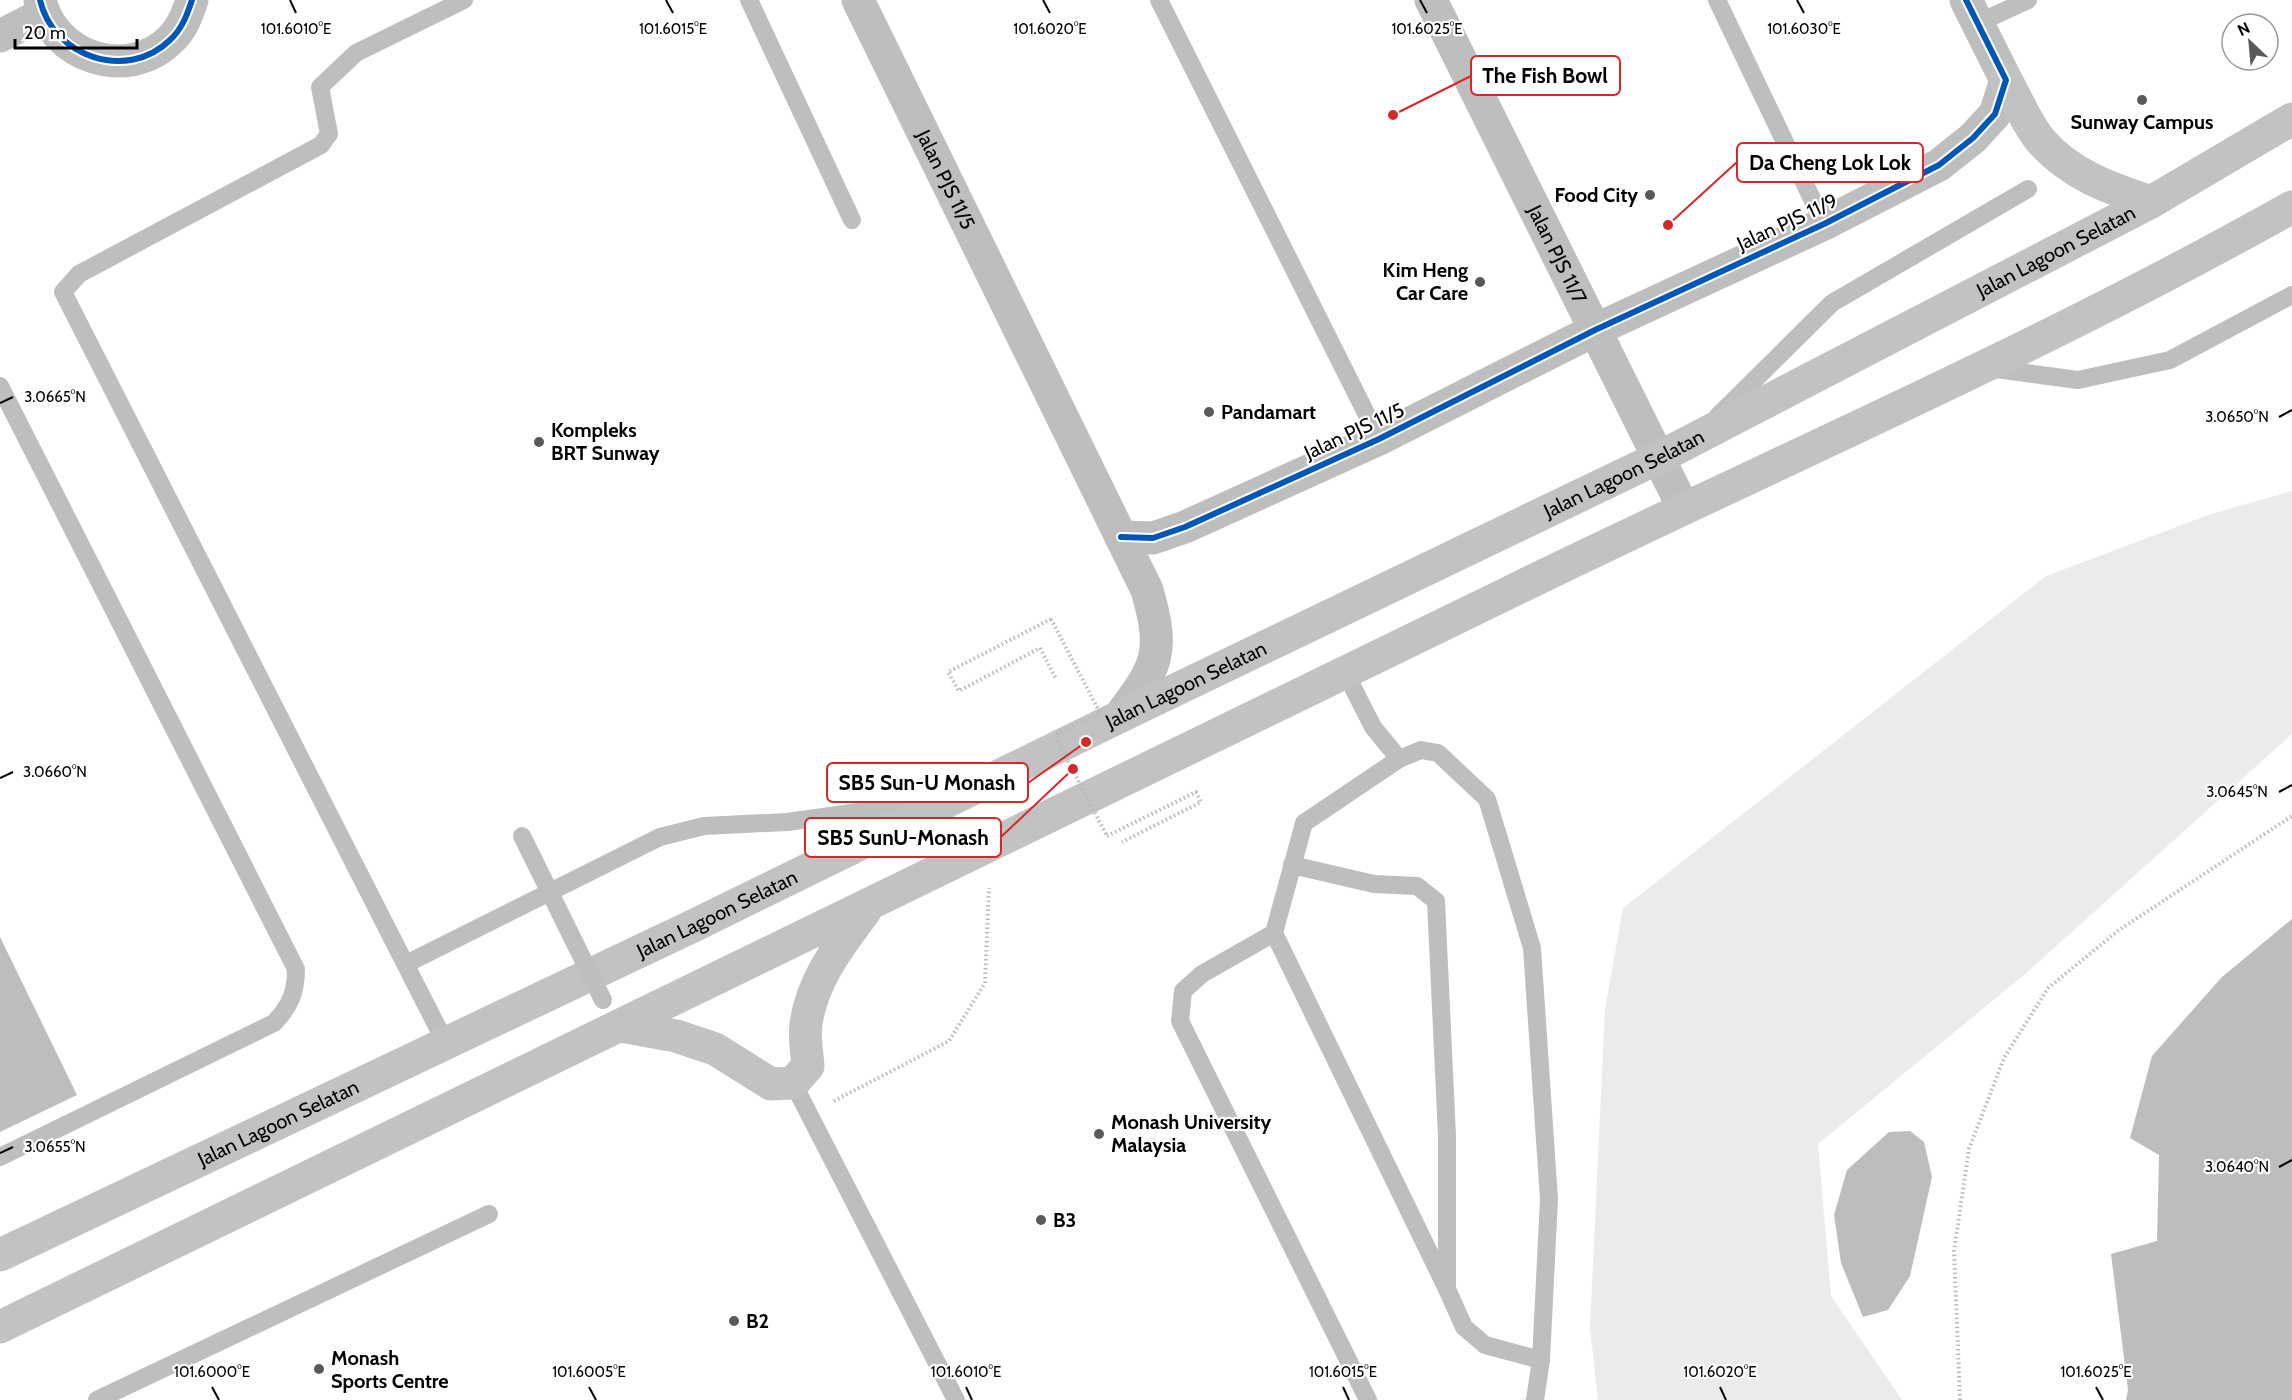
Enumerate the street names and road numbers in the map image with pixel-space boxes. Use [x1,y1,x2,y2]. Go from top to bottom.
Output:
street label: Jalan PJS 11/5 [911,125,980,233]
street label: Jalan PJS 11/9 [1732,188,1841,256]
street label: Jalan PJS 11/7 [1522,200,1592,308]
street label: Jalan Lagoon Selatan [1972,200,2139,303]
street label: Jalan PJS 11/5 [1299,397,1408,465]
street label: Jalan Lagoon Selatan [1539,424,1708,524]
street label: Jalan Lagoon Selatan [1101,636,1270,734]
street label: Jalan Lagoon Selatan [632,865,801,963]
street label: Jalan Lagoon Selatan [193,1074,363,1172]

